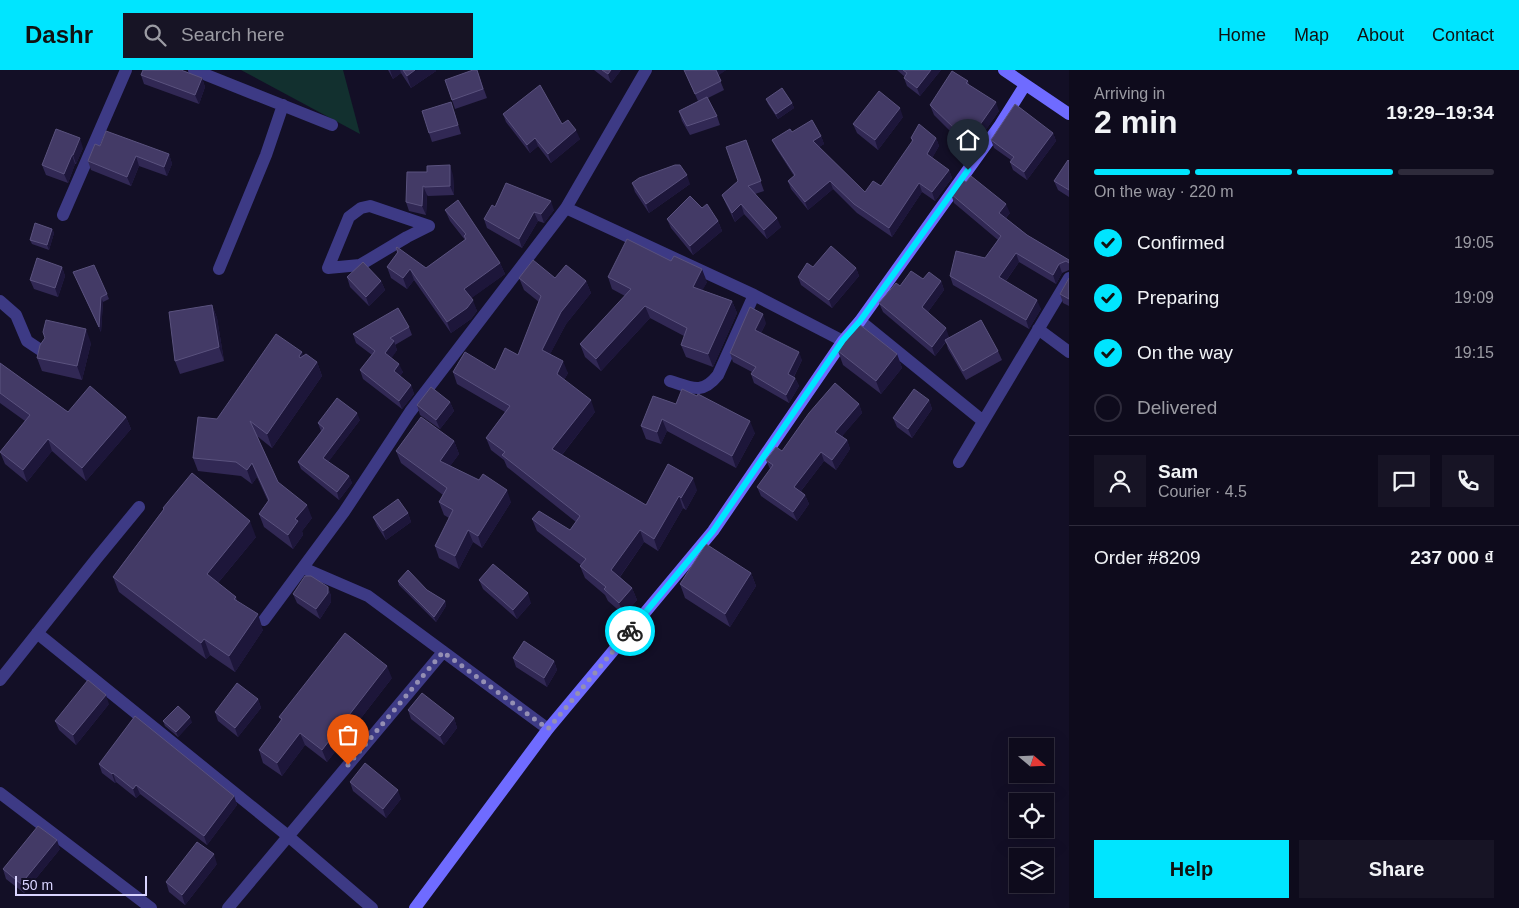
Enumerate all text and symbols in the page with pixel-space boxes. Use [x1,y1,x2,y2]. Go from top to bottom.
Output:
search box [123,13,473,58]
text: Dashr [25,21,93,48]
icon: search [141,21,169,49]
text: Search here [181,24,285,45]
text: Home [1218,25,1266,45]
text: Map [1294,25,1329,45]
text: About [1357,25,1404,45]
text: Contact [1432,25,1494,45]
text: Arriving in [1094,85,1165,102]
text: 19:29–19:34 [1386,102,1494,123]
text: 2 min [1094,104,1178,140]
pin [947,119,989,170]
icon: home [954,126,982,154]
text: On the way · 220 m [1094,183,1234,200]
icon: check [1094,229,1122,257]
text: Confirmed [1137,232,1225,253]
text: 19:05 [1454,234,1494,251]
icon: check [1094,284,1122,312]
text: Preparing [1137,287,1219,308]
text: 19:09 [1454,289,1494,306]
icon: check [1094,339,1122,367]
text: On the way [1137,342,1233,363]
text: 19:15 [1454,344,1494,361]
text: Delivered [1137,397,1217,418]
button: person [1094,455,1146,507]
button: chat [1378,455,1430,507]
button: phone [1442,455,1494,507]
text: Sam [1158,461,1198,482]
text: Courier · 4.5 [1158,483,1247,500]
text: Order #8209 [1094,547,1201,568]
text: 237 000 ₫ [1410,547,1494,568]
courier [605,606,655,656]
icon: bike [616,617,644,645]
pin [327,714,369,765]
icon: bag [334,721,362,749]
north arrow [1009,738,1054,782]
map controls [1009,738,1054,893]
button: locate [1009,793,1054,838]
button: Help [1094,840,1289,898]
button: Share [1299,840,1494,898]
button: layers [1009,848,1054,893]
scale bar [15,873,148,896]
text: 50 m [22,877,53,893]

